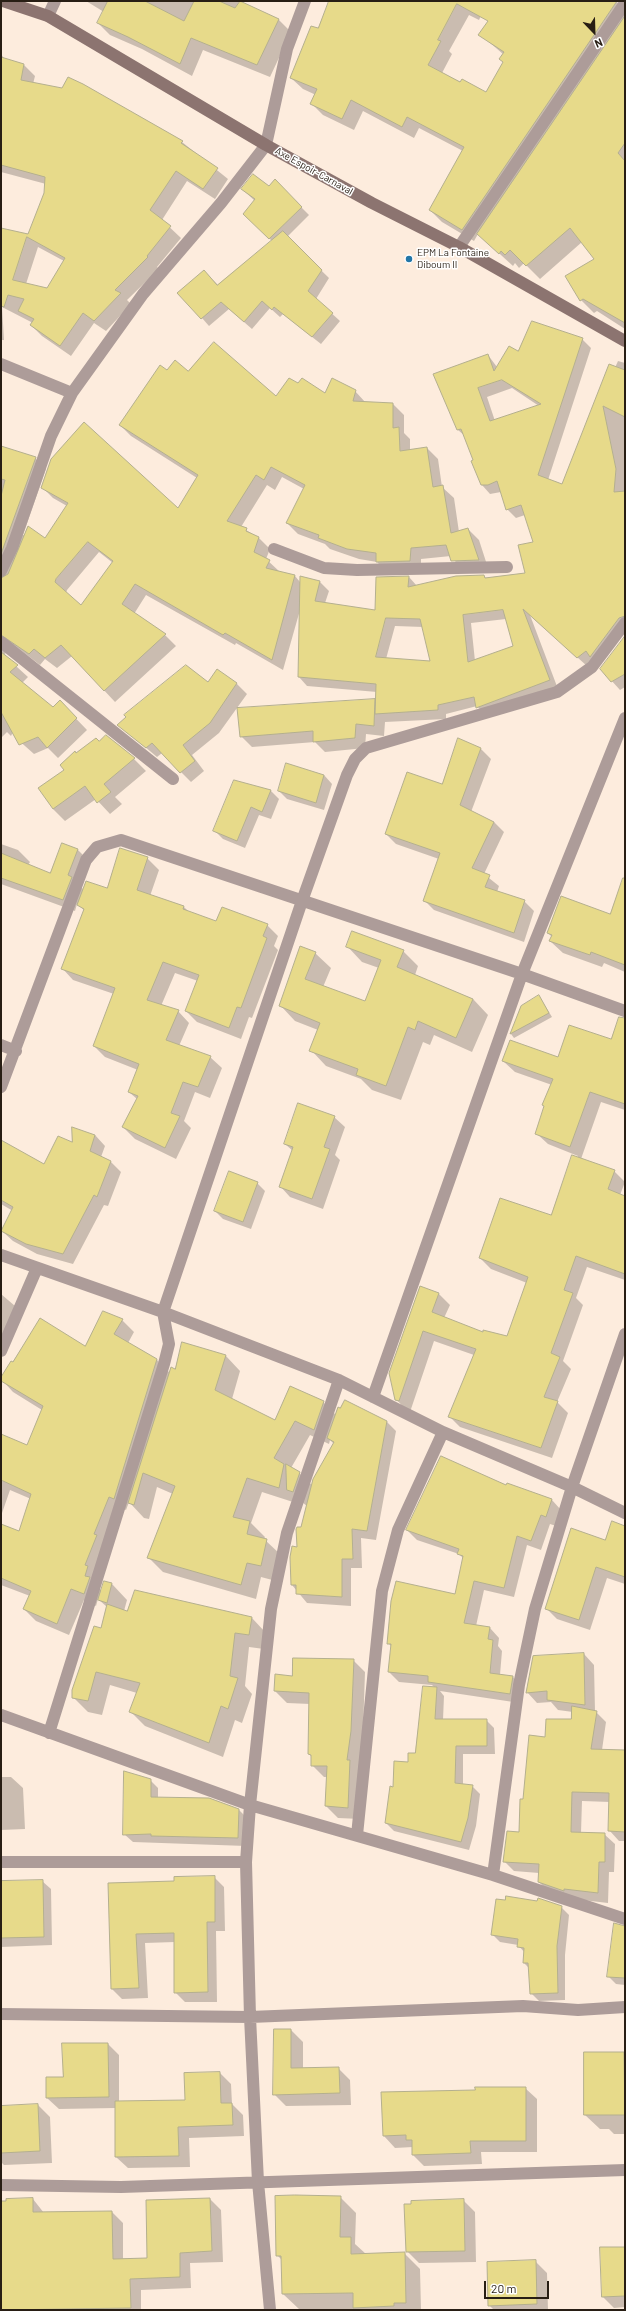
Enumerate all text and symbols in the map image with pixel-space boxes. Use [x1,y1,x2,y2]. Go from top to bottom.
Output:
north arrow [574,12,614,52]
text: N [593,36,605,51]
street label: Axe Espoir-Carnaval [273,145,355,197]
place label: EPM La Fontaine Diboum II [417,247,489,270]
marker: EPM La Fontaine Diboum II [404,254,414,264]
scale bar [486,2273,551,2299]
text: 20 m [491,2281,517,2295]

